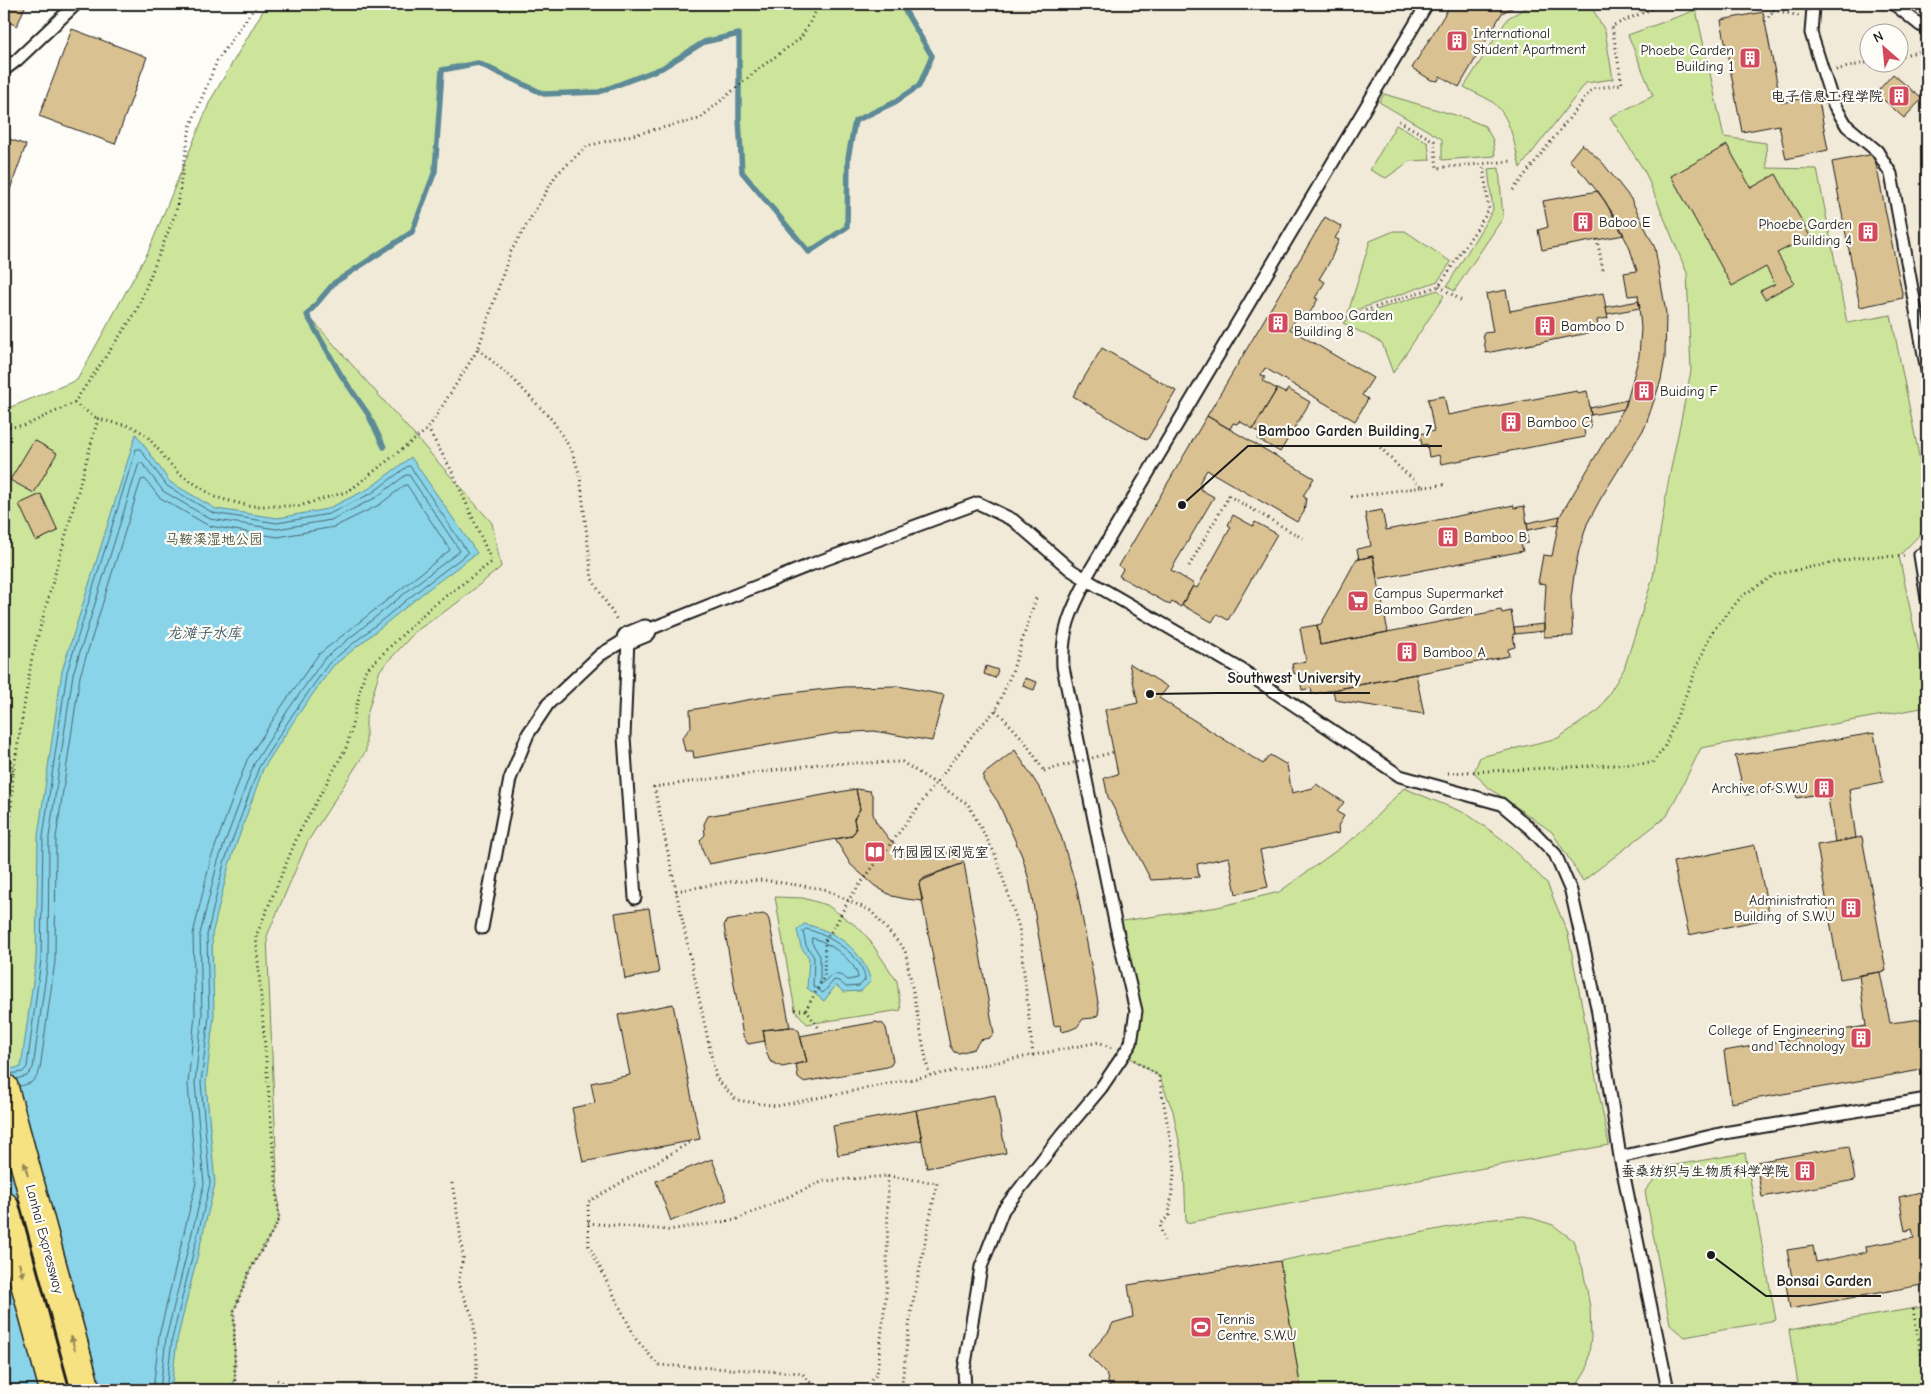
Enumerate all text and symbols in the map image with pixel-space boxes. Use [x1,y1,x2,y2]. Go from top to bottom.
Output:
north arrow [1858,22,1908,72]
place label: International Student Apartment [1473,25,1586,58]
text: N [1870,27,1886,47]
building icon: International Student Apartment [1445,29,1469,53]
place label: Phoebe Garden Building 1 [1640,42,1734,75]
building icon: Phoebe Garden Building 1 [1738,46,1762,70]
building icon: 电子信息工程学院 [1887,84,1911,108]
place label: 电子信息工程学院 [1771,88,1883,105]
building icon: Baboo E [1571,210,1595,234]
place label: Baboo E [1599,214,1650,231]
place label: Phoebe Garden Building 4 [1758,216,1852,249]
building icon: Phoebe Garden Building 4 [1856,220,1880,244]
place label: Bamboo Garden Building 8 [1294,307,1393,340]
building icon: Bamboo Garden Building 8 [1266,311,1290,335]
building icon: Bamboo D [1533,314,1557,338]
place label: Bamboo D [1561,318,1624,335]
building icon: Buiding F [1632,379,1656,403]
place label: Buiding F [1660,383,1718,400]
building icon: Bamboo C [1499,410,1523,434]
place label: Bamboo C [1527,414,1590,431]
callout: Bamboo Garden Building 7 [1248,416,1442,446]
text: Bamboo Garden Building 7 [1258,422,1432,440]
building icon: Bamboo B [1436,525,1460,549]
place label: Bamboo B [1464,529,1527,546]
park label: 马鞍溪湿地公园 [165,531,263,548]
place label: Campus Supermarket Bamboo Garden [1374,585,1504,618]
supermarket icon: Campus Supermarket Bamboo Garden [1346,589,1370,613]
water label: 龙滩子水库 [166,624,242,642]
building icon: Bamboo A [1395,640,1419,664]
place label: Bamboo A [1423,644,1486,661]
callout: Southwest University [1217,663,1370,693]
text: Southwest University [1227,669,1361,687]
building icon: Archive of S.W.U [1812,776,1836,800]
place label: Archive of S.W.U [1711,780,1808,797]
library icon: 竹园园区阅览室 [863,840,887,864]
place label: 竹园园区阅览室 [891,844,989,861]
place label: Administration Building of S.W.U [1734,892,1835,925]
building icon: Administration Building of S.W.U [1839,896,1863,920]
place label: College of Engineering and Technology [1708,1022,1846,1055]
building icon: College of Engineering and Technology [1849,1026,1873,1050]
building icon: 蚕桑纺织与生物质科学学院 [1793,1159,1817,1183]
one-way arrow [21,1162,29,1177]
place label: 蚕桑纺织与生物质科学学院 [1621,1163,1789,1180]
street label: Lanhai Expressway [22,1183,67,1296]
one-way arrow [17,1263,25,1278]
callout: Bonsai Garden [1766,1266,1881,1296]
text: Bonsai Garden [1776,1272,1872,1290]
place label: Tennis Centre, S.W.U [1217,1311,1296,1344]
sports icon: Tennis Centre, S.W.U [1189,1315,1213,1339]
one-way arrow [69,1336,77,1351]

